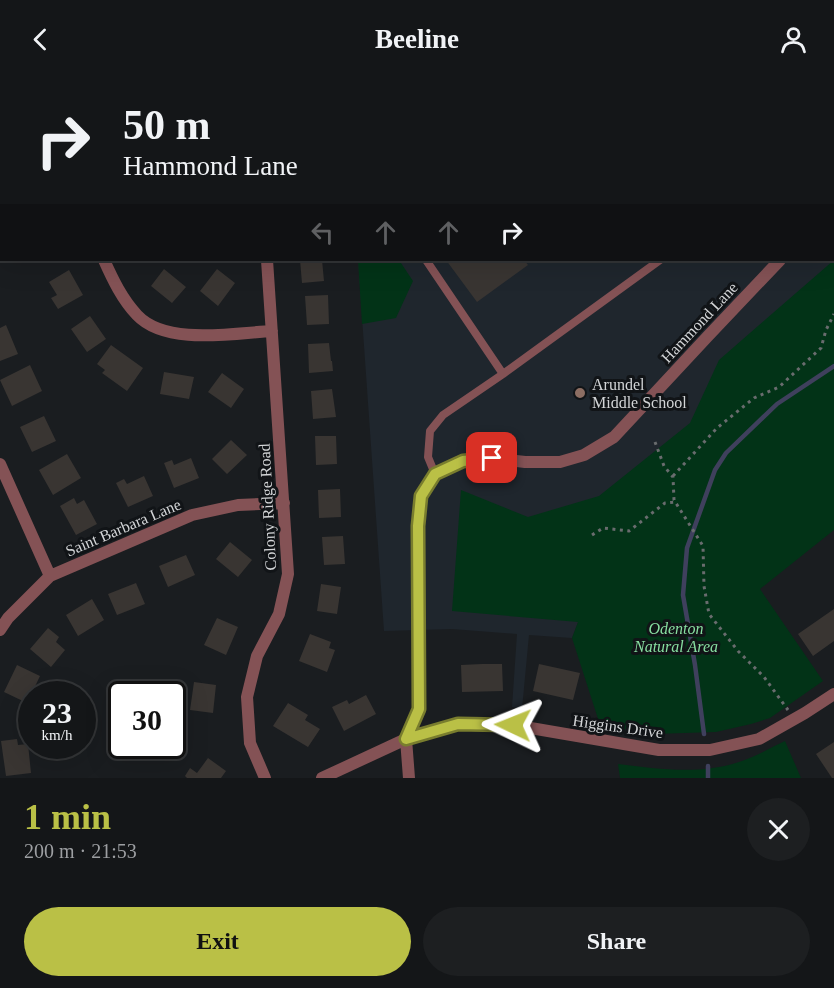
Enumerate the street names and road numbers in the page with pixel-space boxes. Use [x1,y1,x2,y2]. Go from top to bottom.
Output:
street label: Hammond Lane [658,279,741,366]
street label: Colony Ridge Road [256,443,280,571]
street label: Saint Barbara Lane [63,496,183,559]
street label: Higgins Drive [571,712,664,742]

